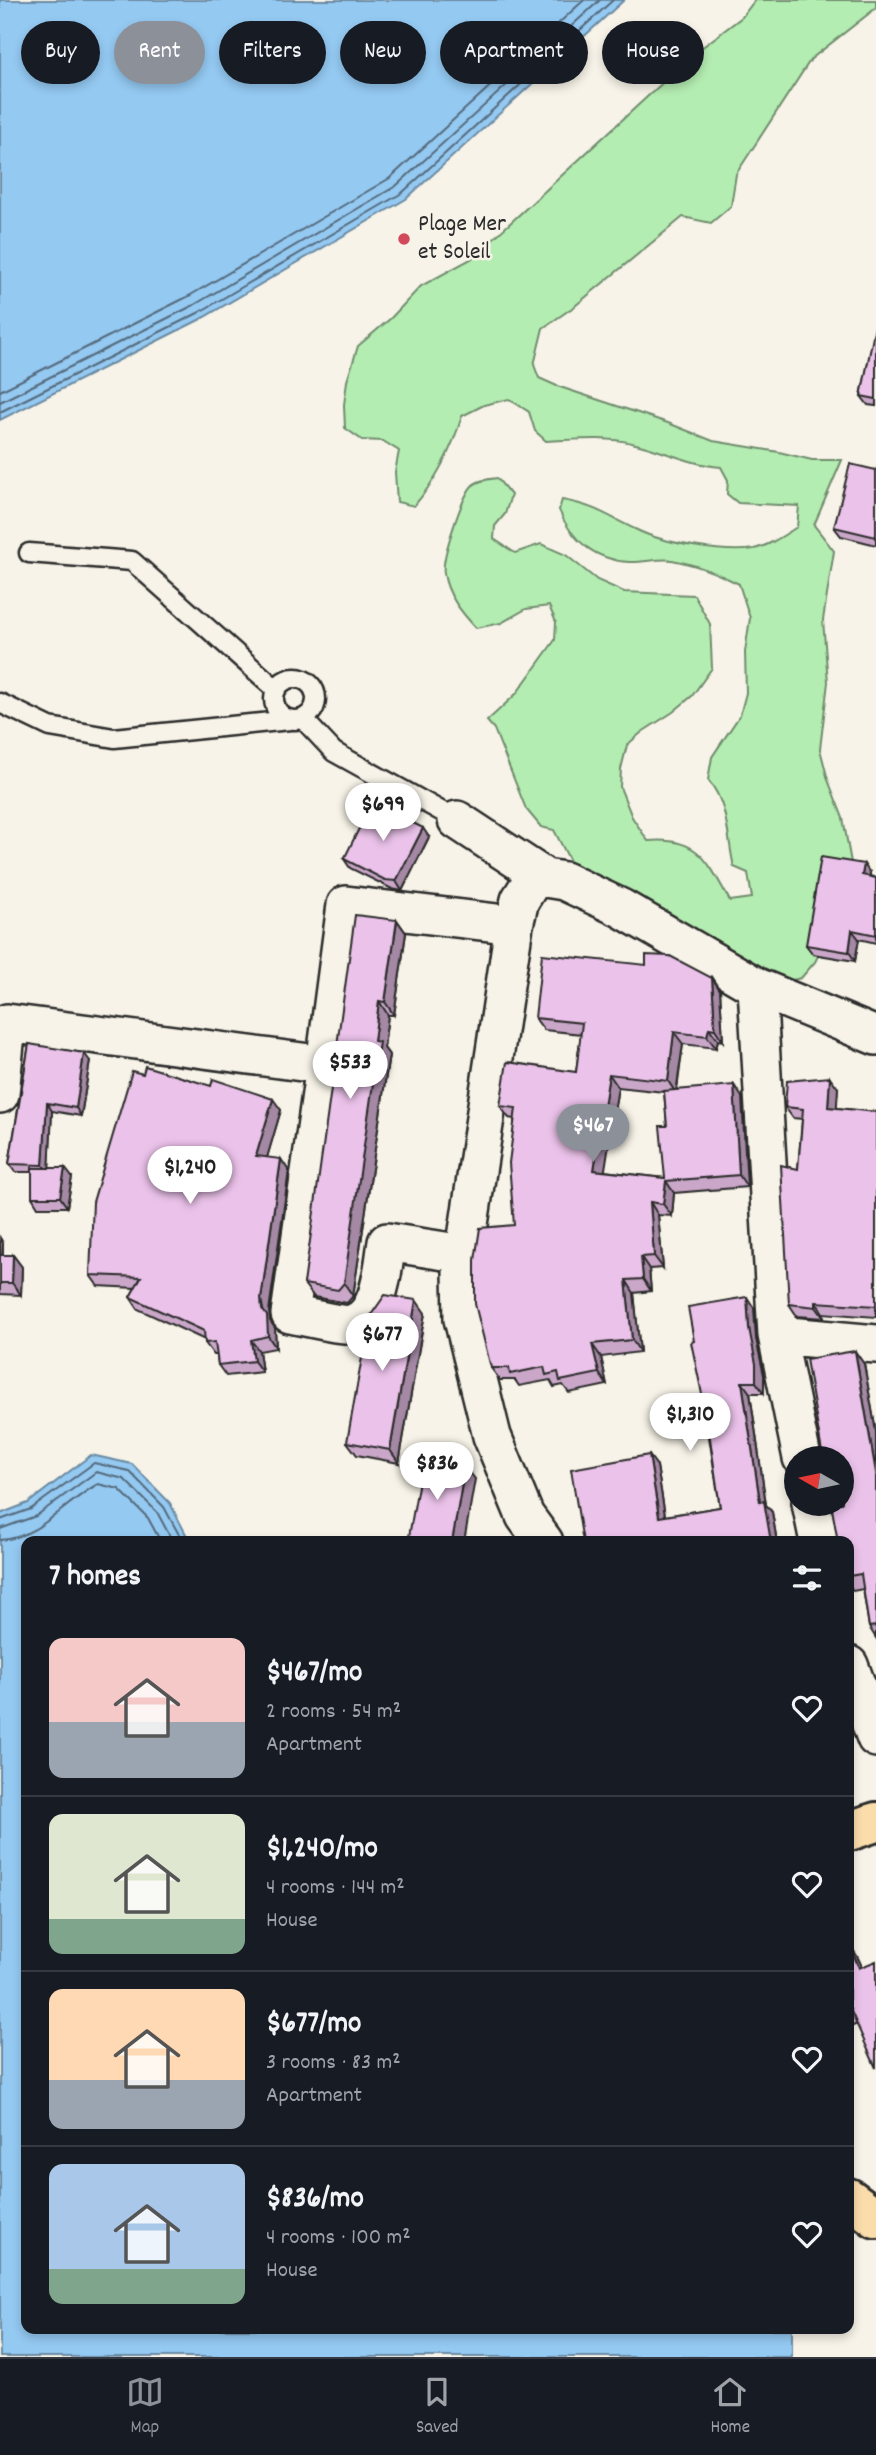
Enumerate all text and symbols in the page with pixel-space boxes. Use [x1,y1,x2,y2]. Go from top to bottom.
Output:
chip: Buy [21,21,100,84]
chip: Rent [114,21,205,84]
chip: Filters [219,21,326,84]
chip: New [340,21,426,84]
chip: Apartment [440,21,588,84]
chip: House [602,21,704,84]
place label: Plage Mer et Soleil [418,208,506,270]
marker: Plage Mer et Soleil [396,231,412,247]
pin: $699 [342,784,424,843]
text: $699 [361,789,405,822]
pin: $533 [309,1042,391,1101]
text: $533 [329,1047,371,1080]
pin: $467 [552,1104,634,1164]
text: $467 [572,1110,614,1143]
pin: $1,240 [133,1146,247,1206]
text: $1,240 [163,1152,217,1185]
pin: $677 [341,1314,423,1373]
text: $677 [362,1319,402,1352]
pin: $1,310 [633,1394,747,1453]
text: $1,310 [666,1399,714,1432]
pin: $836 [396,1442,478,1502]
north arrow [784,1446,854,1516]
map controls [784,1446,854,1516]
text: $836 [416,1448,458,1481]
text: 7 homes [49,1557,141,1600]
icon: filters [788,1559,826,1597]
text: $467/mo [266,1653,362,1696]
icon: home [105,1666,189,1750]
icon: heart [788,1689,826,1727]
text: 2 rooms · 54 m² [266,1696,401,1729]
text: Apartment [266,1729,362,1762]
text: $1,240/mo [266,1829,378,1872]
icon: home [105,1842,189,1926]
icon: heart [788,1865,826,1903]
text: 4 rooms · 144 m² [266,1872,405,1905]
text: House [266,1905,318,1938]
text: $677/mo [266,2004,361,2047]
icon: home [105,2017,189,2101]
icon: heart [788,2040,826,2078]
text: 3 rooms · 83 m² [266,2047,401,2080]
text: Apartment [266,2080,362,2113]
text: $836/mo [266,2179,364,2222]
icon: home [105,2192,189,2276]
icon: heart [788,2215,826,2253]
text: 4 rooms · 100 m² [266,2222,411,2255]
text: House [266,2255,318,2288]
tab: Map [126,2373,164,2442]
tab: Saved [416,2373,458,2442]
tab: Home [710,2373,750,2442]

